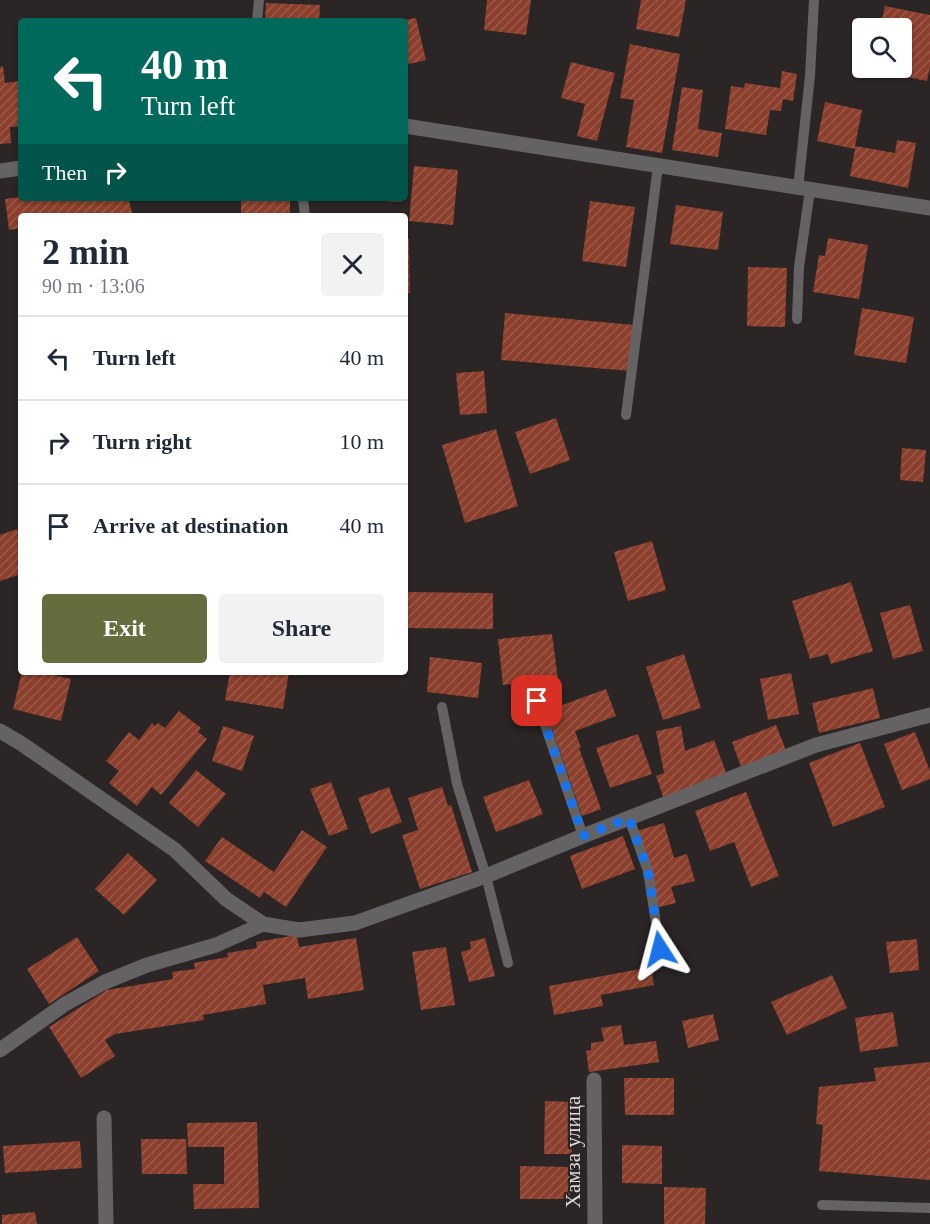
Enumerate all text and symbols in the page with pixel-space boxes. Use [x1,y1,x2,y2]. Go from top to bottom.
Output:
map controls [852,18,912,78]
button: search [852,18,912,78]
icon: left [42,42,120,120]
text: 40 m [141,42,229,88]
text: Turn left [141,91,235,121]
icon: right [99,156,132,189]
text: Then [42,160,87,185]
text: 2 min [42,232,129,272]
button: close [321,233,384,296]
text: 90 m · 13:06 [42,275,145,297]
icon: left [42,342,75,375]
text: Turn left [93,345,176,370]
text: 40 m [339,345,384,370]
icon: right [42,426,75,459]
text: Turn right [93,429,192,454]
text: 10 m [339,429,384,454]
icon: arrive [42,510,75,543]
text: Arrive at destination [93,513,289,538]
text: 40 m [339,513,384,538]
button: Exit [42,594,207,663]
button: Share [219,594,384,663]
pin [511,675,562,726]
icon: arrive [520,684,553,717]
position arrow [628,917,692,981]
street label: Хамза улица [561,1095,585,1208]

